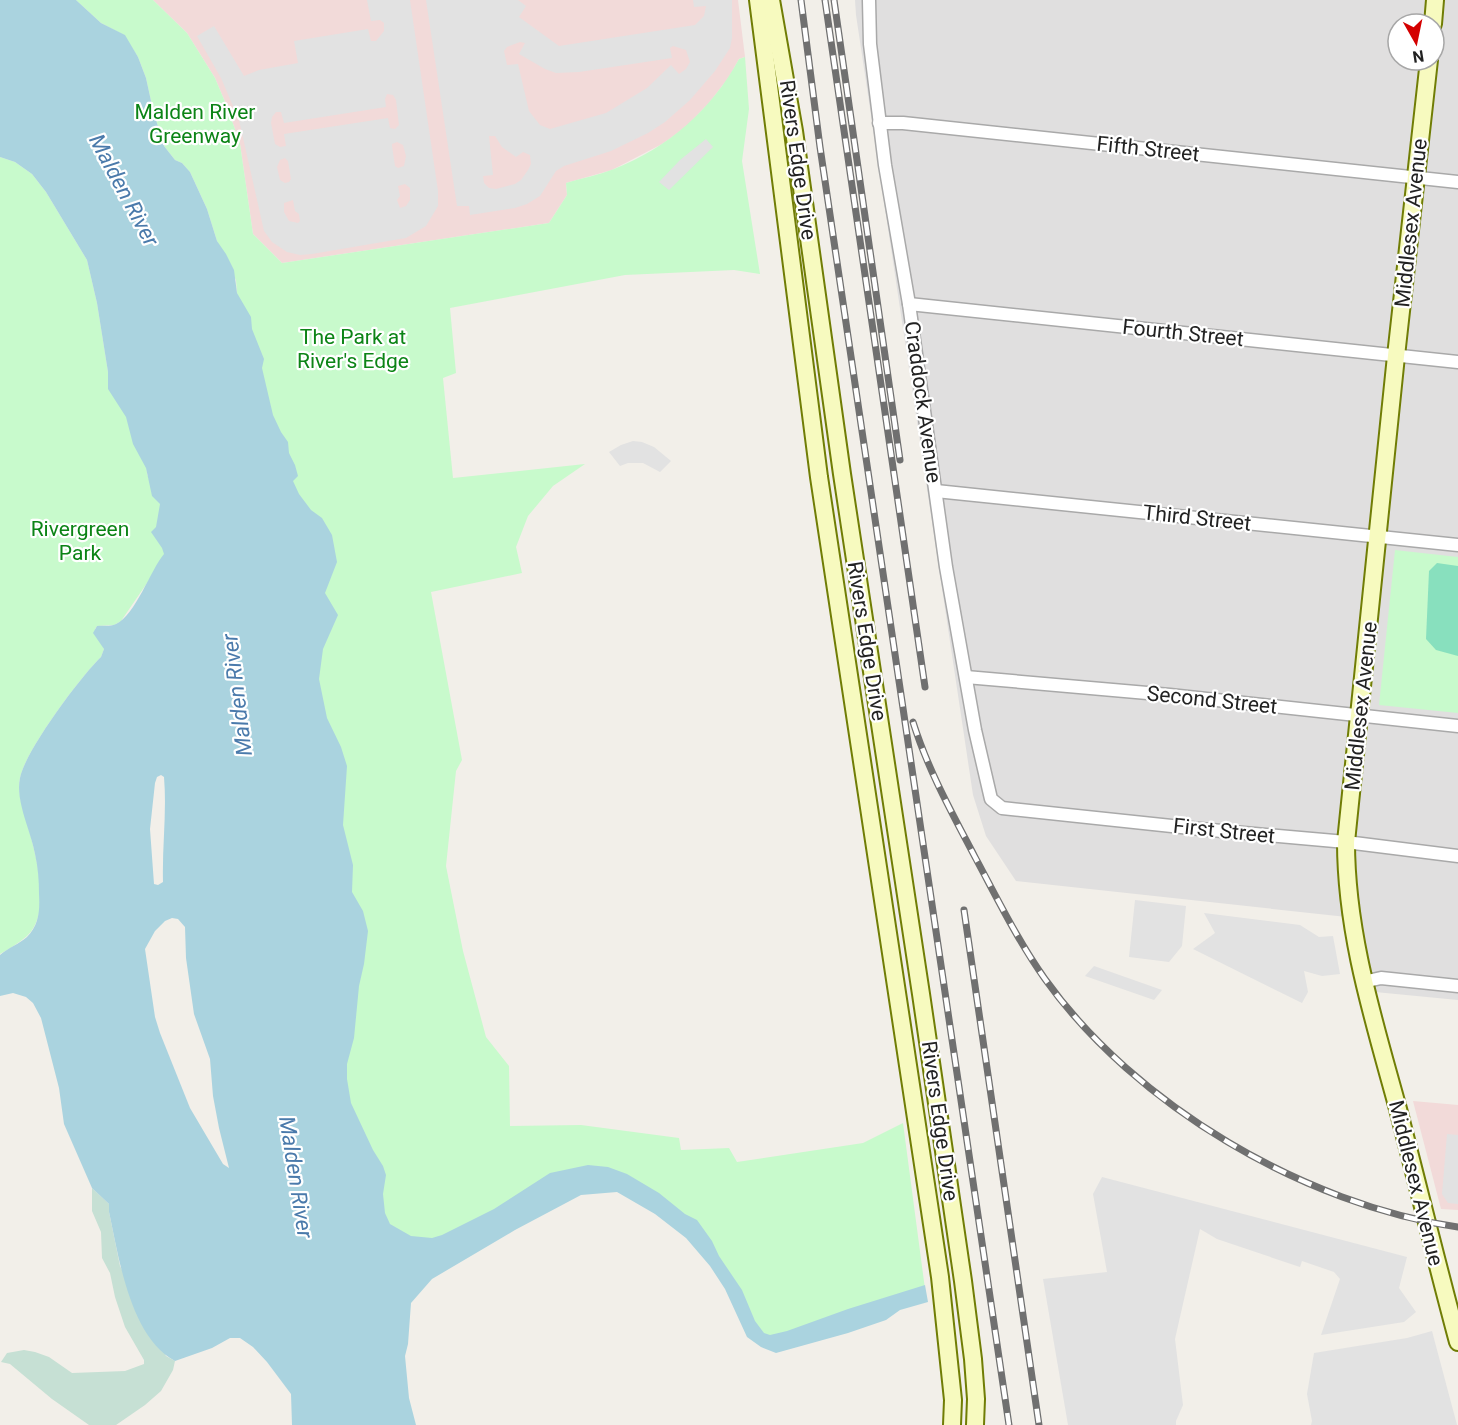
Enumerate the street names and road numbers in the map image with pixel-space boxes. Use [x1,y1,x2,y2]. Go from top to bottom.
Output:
street label: Rivers Edge Drive [775,78,821,242]
street label: Fifth Street [1095,132,1201,166]
street label: Middlesex Avenue [1390,137,1432,309]
street label: Fourth Street [1121,315,1245,351]
street label: Craddock Avenue [900,320,946,484]
street label: Third Street [1142,500,1252,536]
street label: Rivers Edge Drive [843,559,891,723]
street label: Middlesex Avenue [1340,620,1382,792]
street label: Second Street [1146,681,1278,719]
street label: First Street [1172,814,1276,848]
street label: Rivers Edge Drive [917,1039,963,1203]
street label: Middlesex Avenue [1384,1098,1448,1268]

